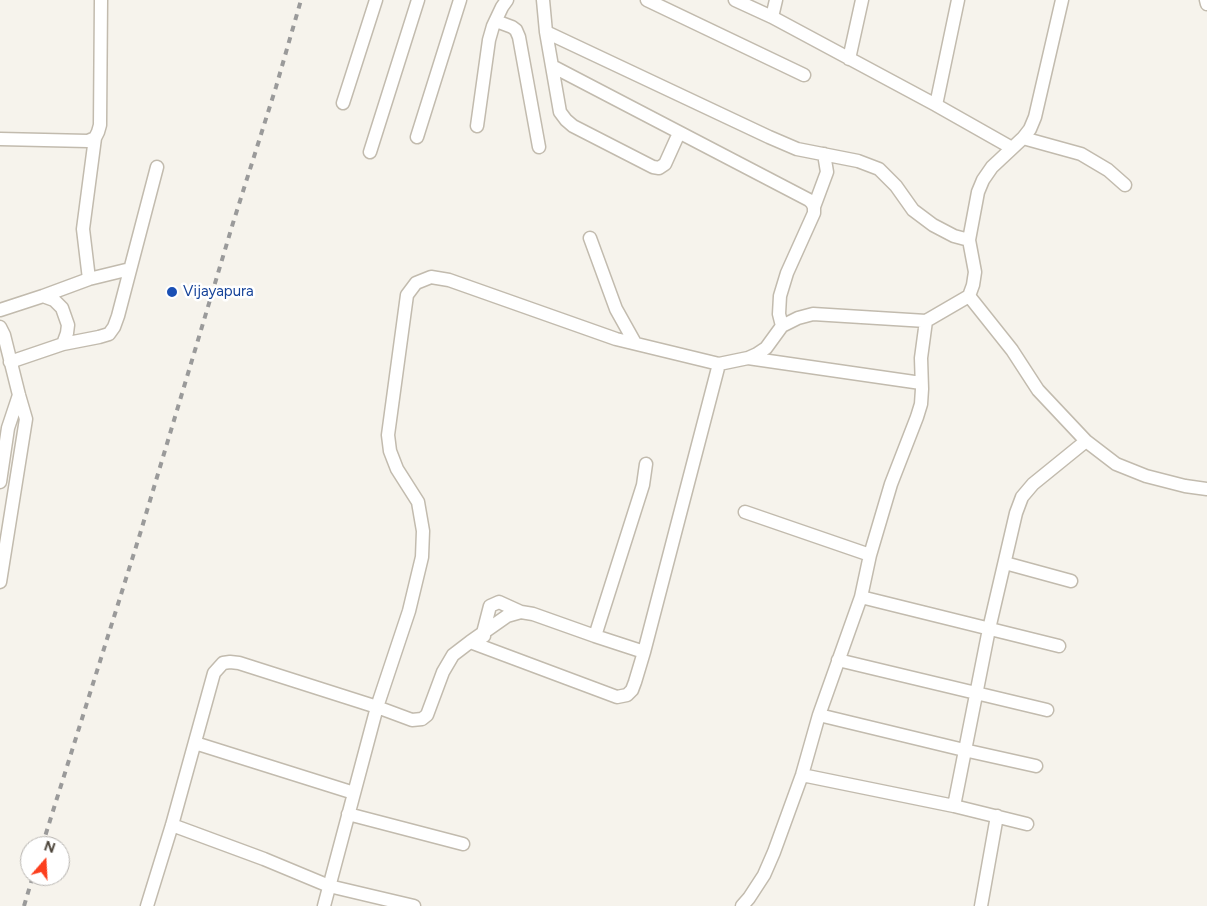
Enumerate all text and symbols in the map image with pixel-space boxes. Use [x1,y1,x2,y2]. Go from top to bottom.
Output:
place label: Vijayapura [183,283,254,301]
marker: Vijayapura [165,285,179,299]
north arrow [20,836,70,886]
text: N [42,837,58,857]

